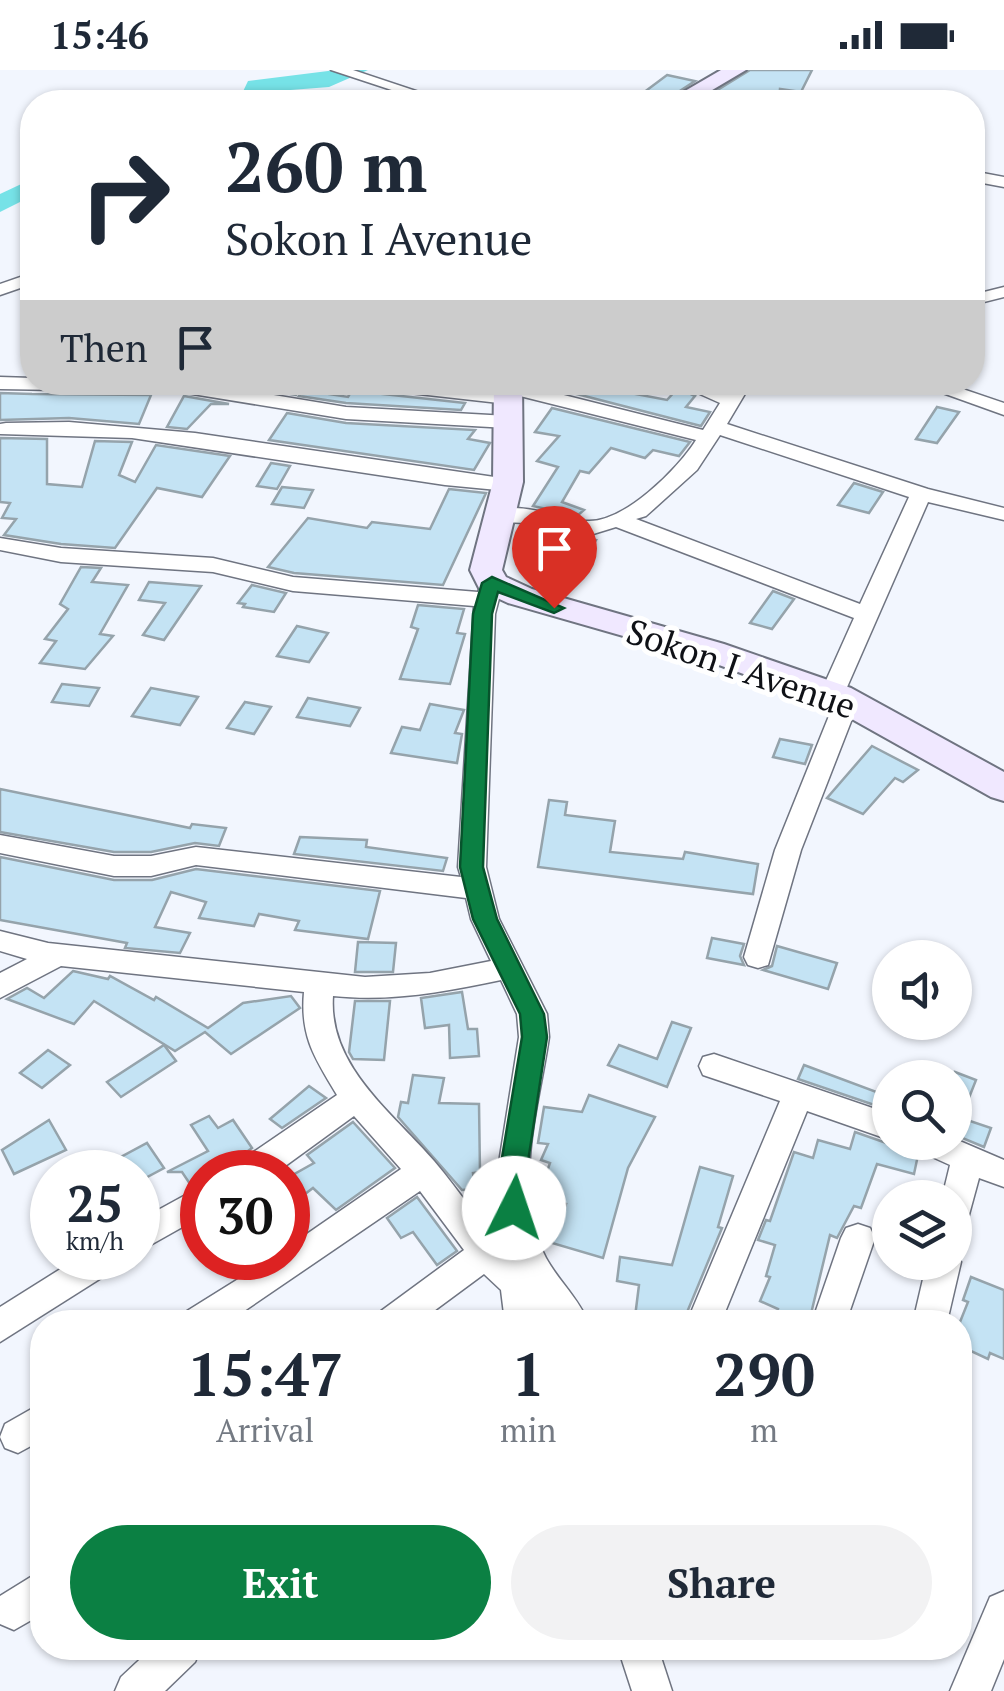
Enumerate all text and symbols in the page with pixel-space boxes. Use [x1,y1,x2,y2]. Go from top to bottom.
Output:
text: 15:46 [50,10,149,60]
text: 260 m [225,119,427,212]
icon: right [60,130,190,260]
text: Sokon I Avenue [225,208,533,268]
icon: arrive [168,320,223,375]
text: Then [60,323,148,373]
pin [512,506,597,609]
icon: arrive [527,521,582,576]
street label: Sokon I Avenue [621,607,862,729]
map controls [872,940,972,1280]
button: sound [872,940,972,1040]
button: search [872,1060,972,1160]
speed limit sign: 30 [180,1150,310,1280]
position arrow [462,1156,566,1260]
text: 25 [67,1170,123,1236]
button: layers [872,1180,972,1280]
text: km/h [66,1224,124,1257]
text: 15:47 [187,1334,343,1413]
text: 1 [511,1334,545,1413]
text: 290 [713,1334,815,1413]
text: Arrival [216,1409,314,1451]
text: min [500,1409,556,1451]
text: m [750,1409,778,1451]
button: Exit [70,1525,491,1640]
button: Share [511,1525,932,1640]

